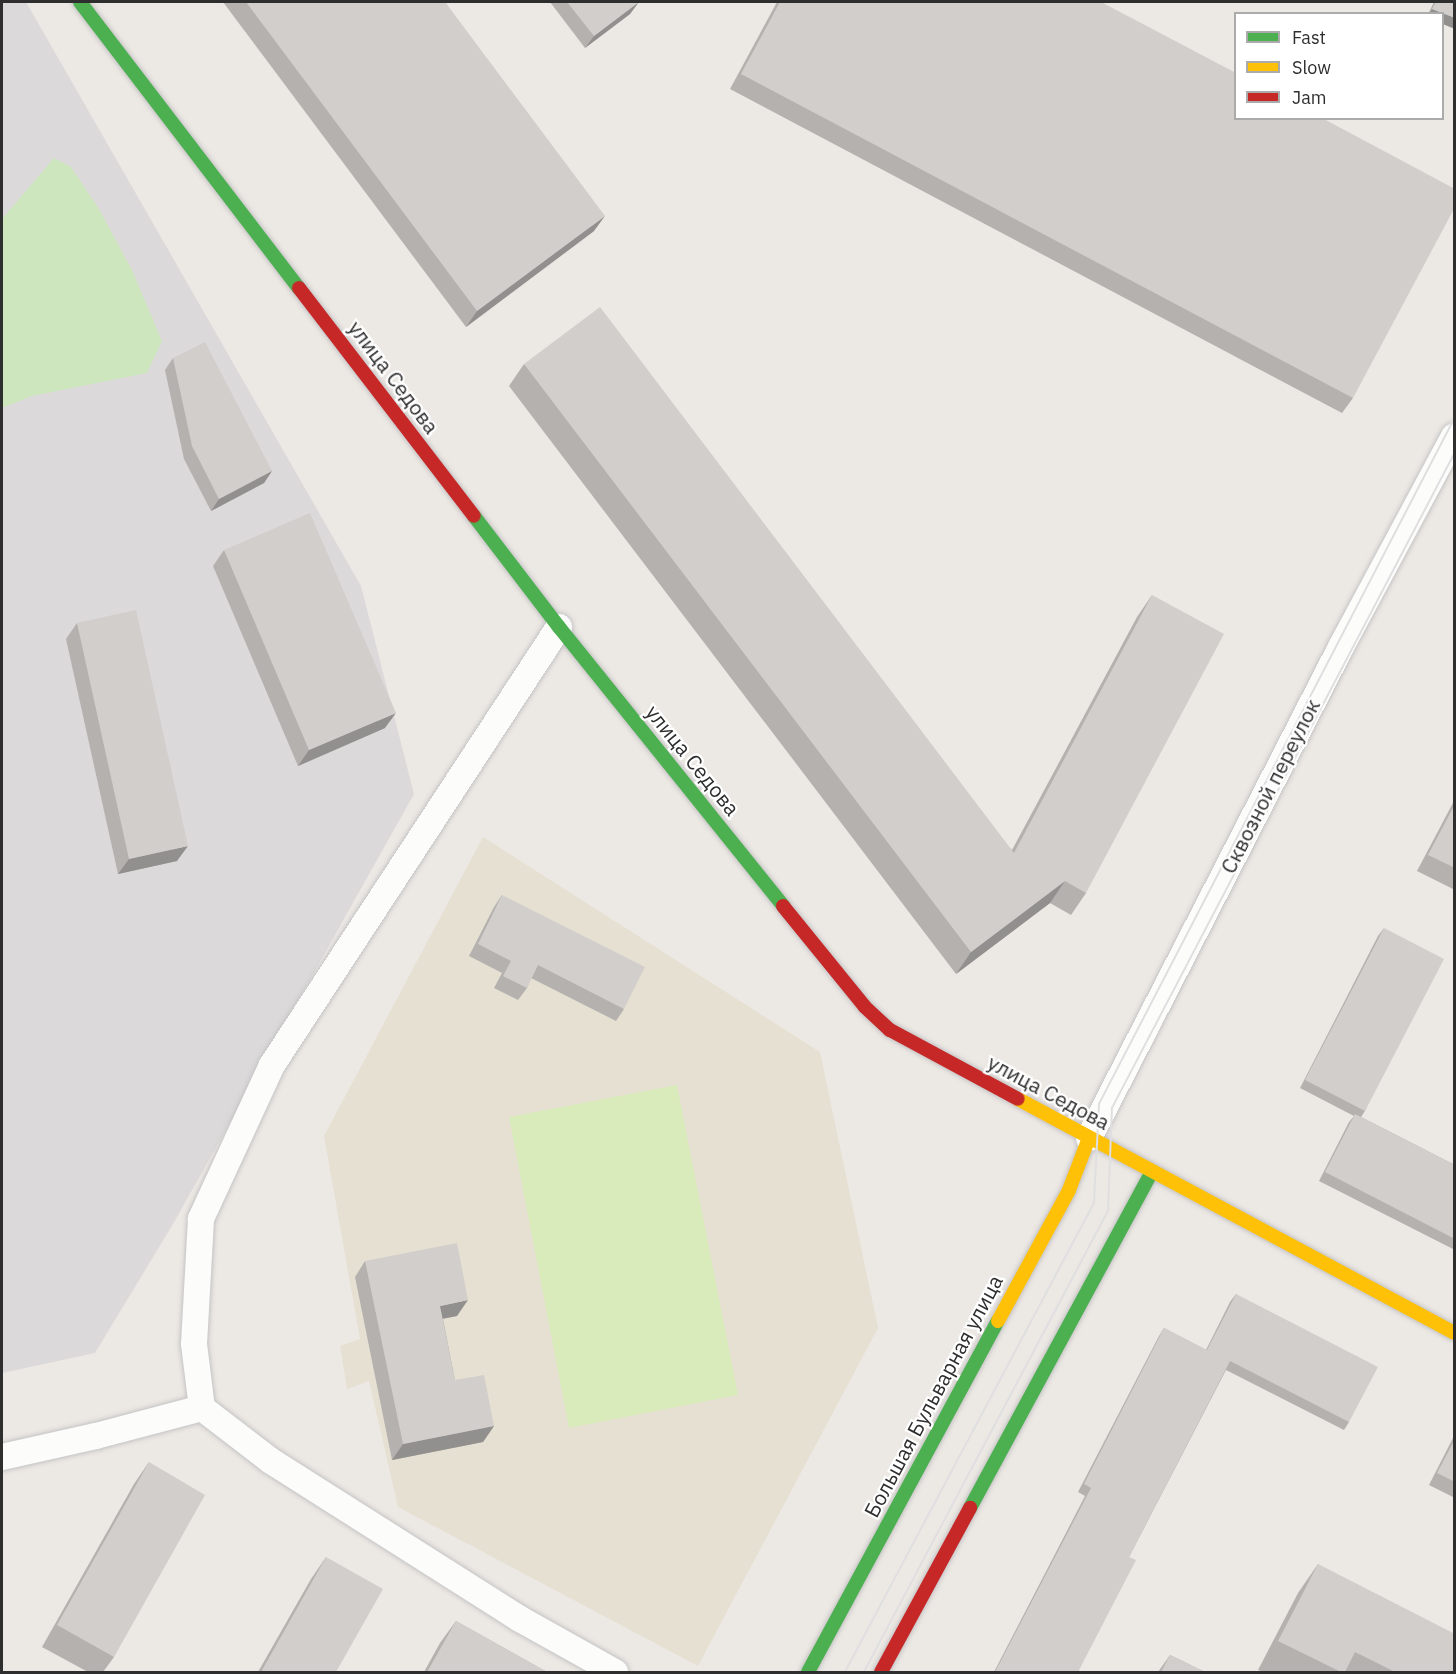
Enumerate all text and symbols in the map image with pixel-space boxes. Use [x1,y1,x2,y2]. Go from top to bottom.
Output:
legend [1234,12,1444,120]
text: Fast [1292,26,1326,49]
text: Slow [1292,56,1331,79]
text: Jam [1292,86,1327,109]
street label: улица Седова [343,316,445,438]
street label: Сквозной переулок [1215,695,1325,877]
street label: улица Седова [641,700,745,820]
street label: улица Седова [984,1049,1114,1135]
street label: Большая Бульварная улица [858,1270,1008,1522]

